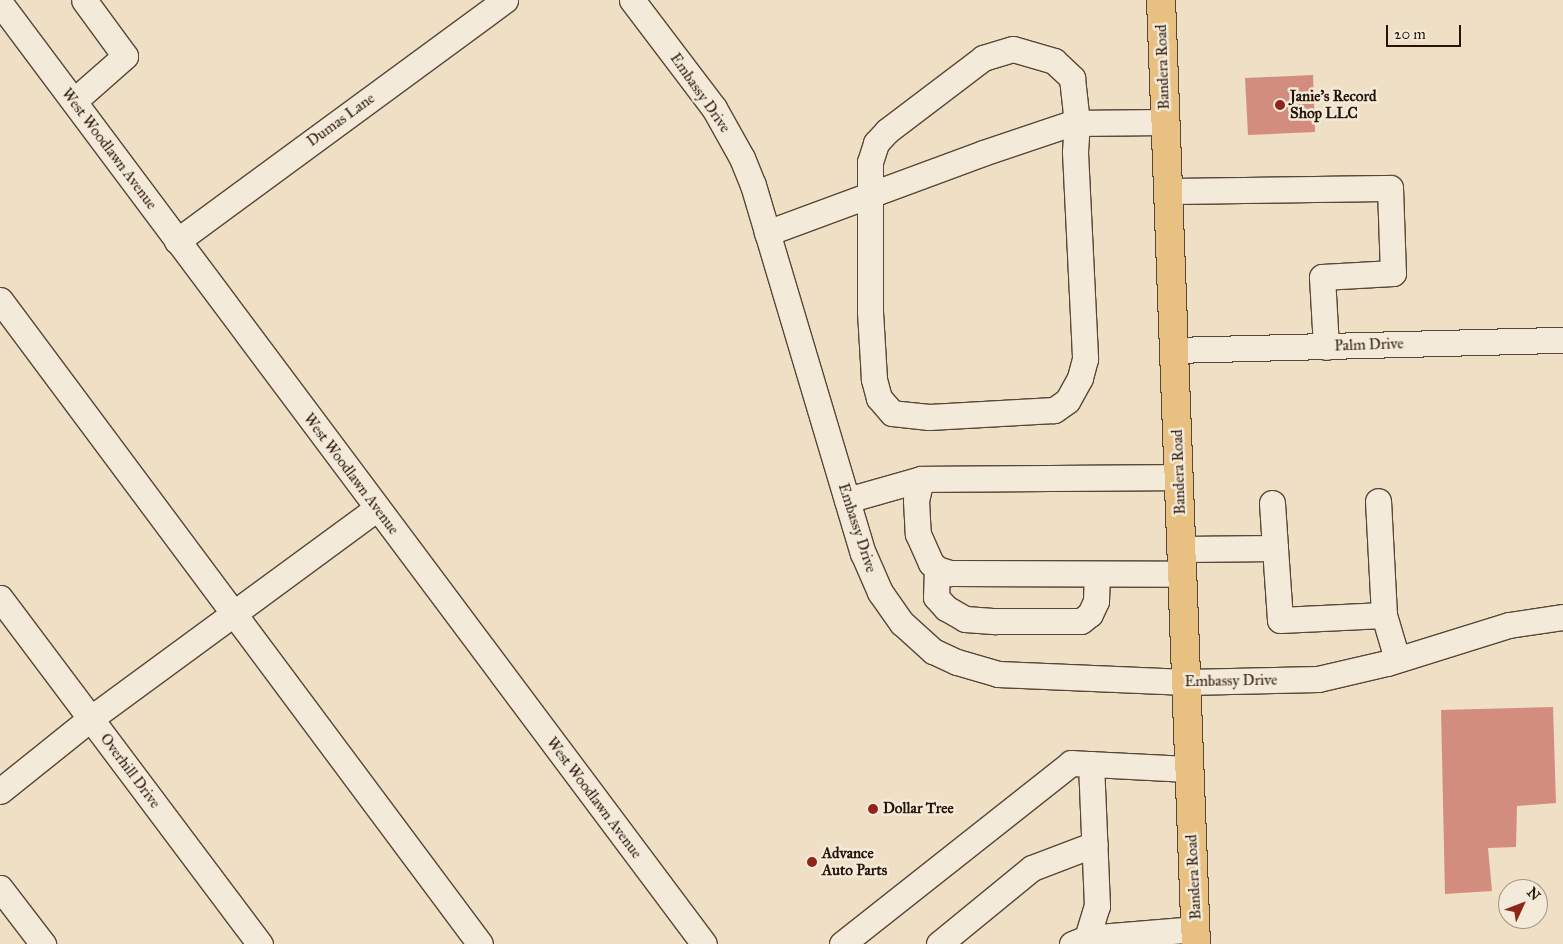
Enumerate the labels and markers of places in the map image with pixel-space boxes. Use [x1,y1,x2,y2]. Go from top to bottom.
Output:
place label: Janie's Record Shop LLC [1290,87,1377,122]
marker: Janie's Record Shop LLC [1274,99,1286,111]
place label: Dollar Tree [883,800,954,818]
marker: Dollar Tree [867,803,879,815]
place label: Advance Auto Parts [822,844,887,879]
marker: Advance Auto Parts [806,856,818,868]

